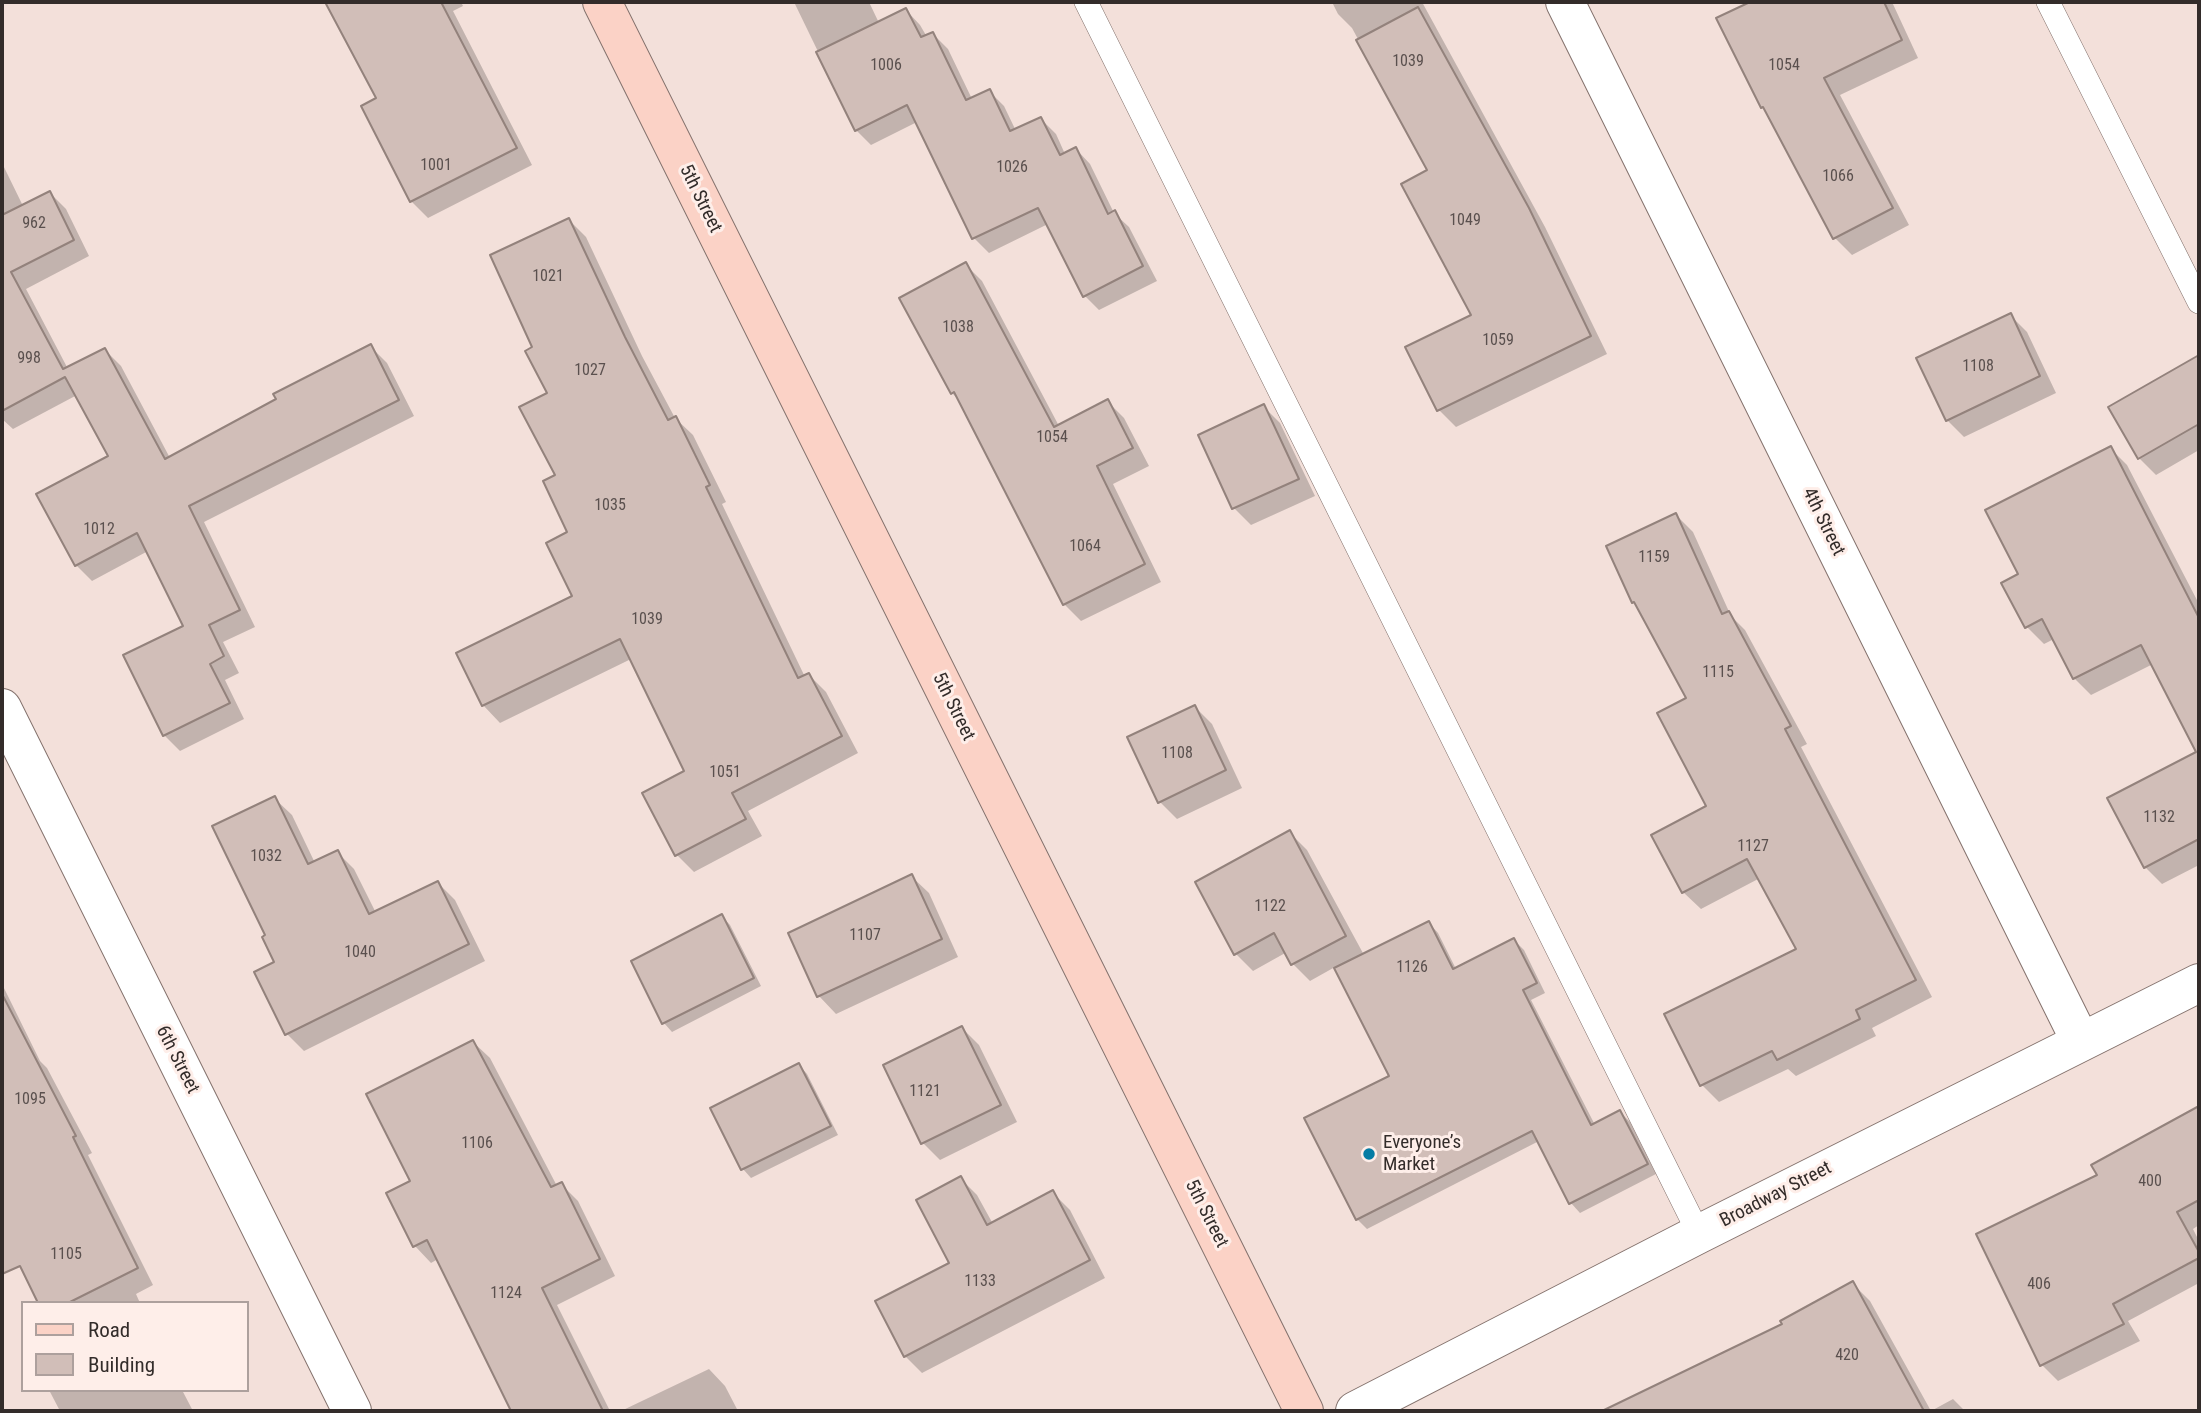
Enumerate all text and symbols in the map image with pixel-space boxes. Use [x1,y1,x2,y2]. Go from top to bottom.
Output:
house number: 1039 [1392,52,1424,72]
house number: 1006 [870,56,902,76]
house number: 1054 [1768,56,1800,76]
house number: 1001 [420,156,452,176]
house number: 1026 [996,158,1028,178]
street label: 5th Street [674,161,726,237]
house number: 1066 [1822,167,1854,187]
house number: 1049 [1449,211,1481,231]
house number: 962 [22,214,46,234]
house number: 1021 [532,267,564,287]
house number: 1038 [942,318,974,338]
house number: 1059 [1482,331,1514,351]
house number: 998 [17,349,41,369]
house number: 1108 [1962,357,1994,377]
house number: 1027 [574,361,606,381]
house number: 1054 [1036,428,1068,448]
street label: 4th Street [1797,484,1849,560]
house number: 1035 [594,496,626,516]
house number: 1012 [83,520,115,540]
house number: 1064 [1069,537,1101,557]
house number: 1159 [1638,548,1670,568]
house number: 1039 [631,610,663,630]
house number: 1115 [1702,663,1734,683]
street label: 5th Street [927,669,979,745]
house number: 1108 [1161,744,1193,764]
house number: 1051 [709,763,741,783]
house number: 1132 [2143,808,2175,828]
house number: 1127 [1737,837,1769,857]
house number: 1032 [250,847,282,867]
house number: 1122 [1254,897,1286,917]
house number: 1107 [849,926,881,946]
house number: 1040 [344,943,376,963]
house number: 1126 [1396,958,1428,978]
street label: 6th Street [150,1022,204,1098]
house number: 1121 [909,1082,941,1102]
house number: 1095 [14,1090,46,1110]
place label: Everyone’s Market [1383,1132,1461,1176]
house number: 1106 [461,1134,493,1154]
marker: Everyone’s Market [1361,1146,1377,1162]
street label: Broadway Street [1716,1157,1836,1233]
house number: 400 [2138,1172,2162,1192]
street label: 5th Street [1179,1176,1233,1252]
house number: 1105 [50,1245,82,1265]
house number: 1133 [964,1272,996,1292]
house number: 406 [2027,1275,2051,1295]
house number: 1124 [490,1284,522,1304]
legend [21,1301,248,1392]
text: Road [88,1318,130,1342]
house number: 420 [1835,1346,1859,1366]
text: Building [88,1353,155,1377]

